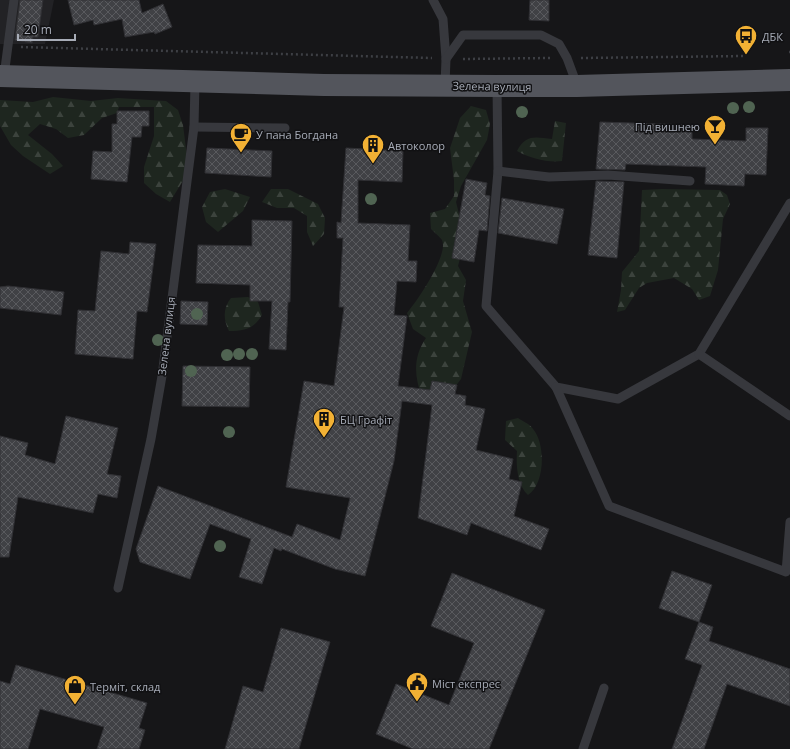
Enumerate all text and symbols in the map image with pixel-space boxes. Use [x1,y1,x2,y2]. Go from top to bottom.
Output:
scale bar [18,16,75,42]
text: 20 m [24,21,52,38]
bus stop icon: ДБК [733,23,759,56]
place label: ДБК [762,29,783,44]
street label: Зелена вулиця [452,78,532,94]
bar icon: Під вишнею [702,113,728,146]
place label: Під вишнею [635,119,700,134]
cafe icon: У пана Богдана [228,121,254,154]
place label: У пана Богдана [256,127,338,142]
building icon: Автоколор [360,132,386,165]
place label: Автоколор [388,138,445,153]
street label: Зелена вулиця [154,296,178,376]
building icon: БЦ Графіт [311,406,337,439]
place label: БЦ Графіт [340,412,392,427]
public building icon: Міст експрес [404,670,430,703]
shop icon: Терміт, склад [62,673,88,706]
place label: Міст експрес [432,676,500,691]
place label: Терміт, склад [90,679,161,694]

